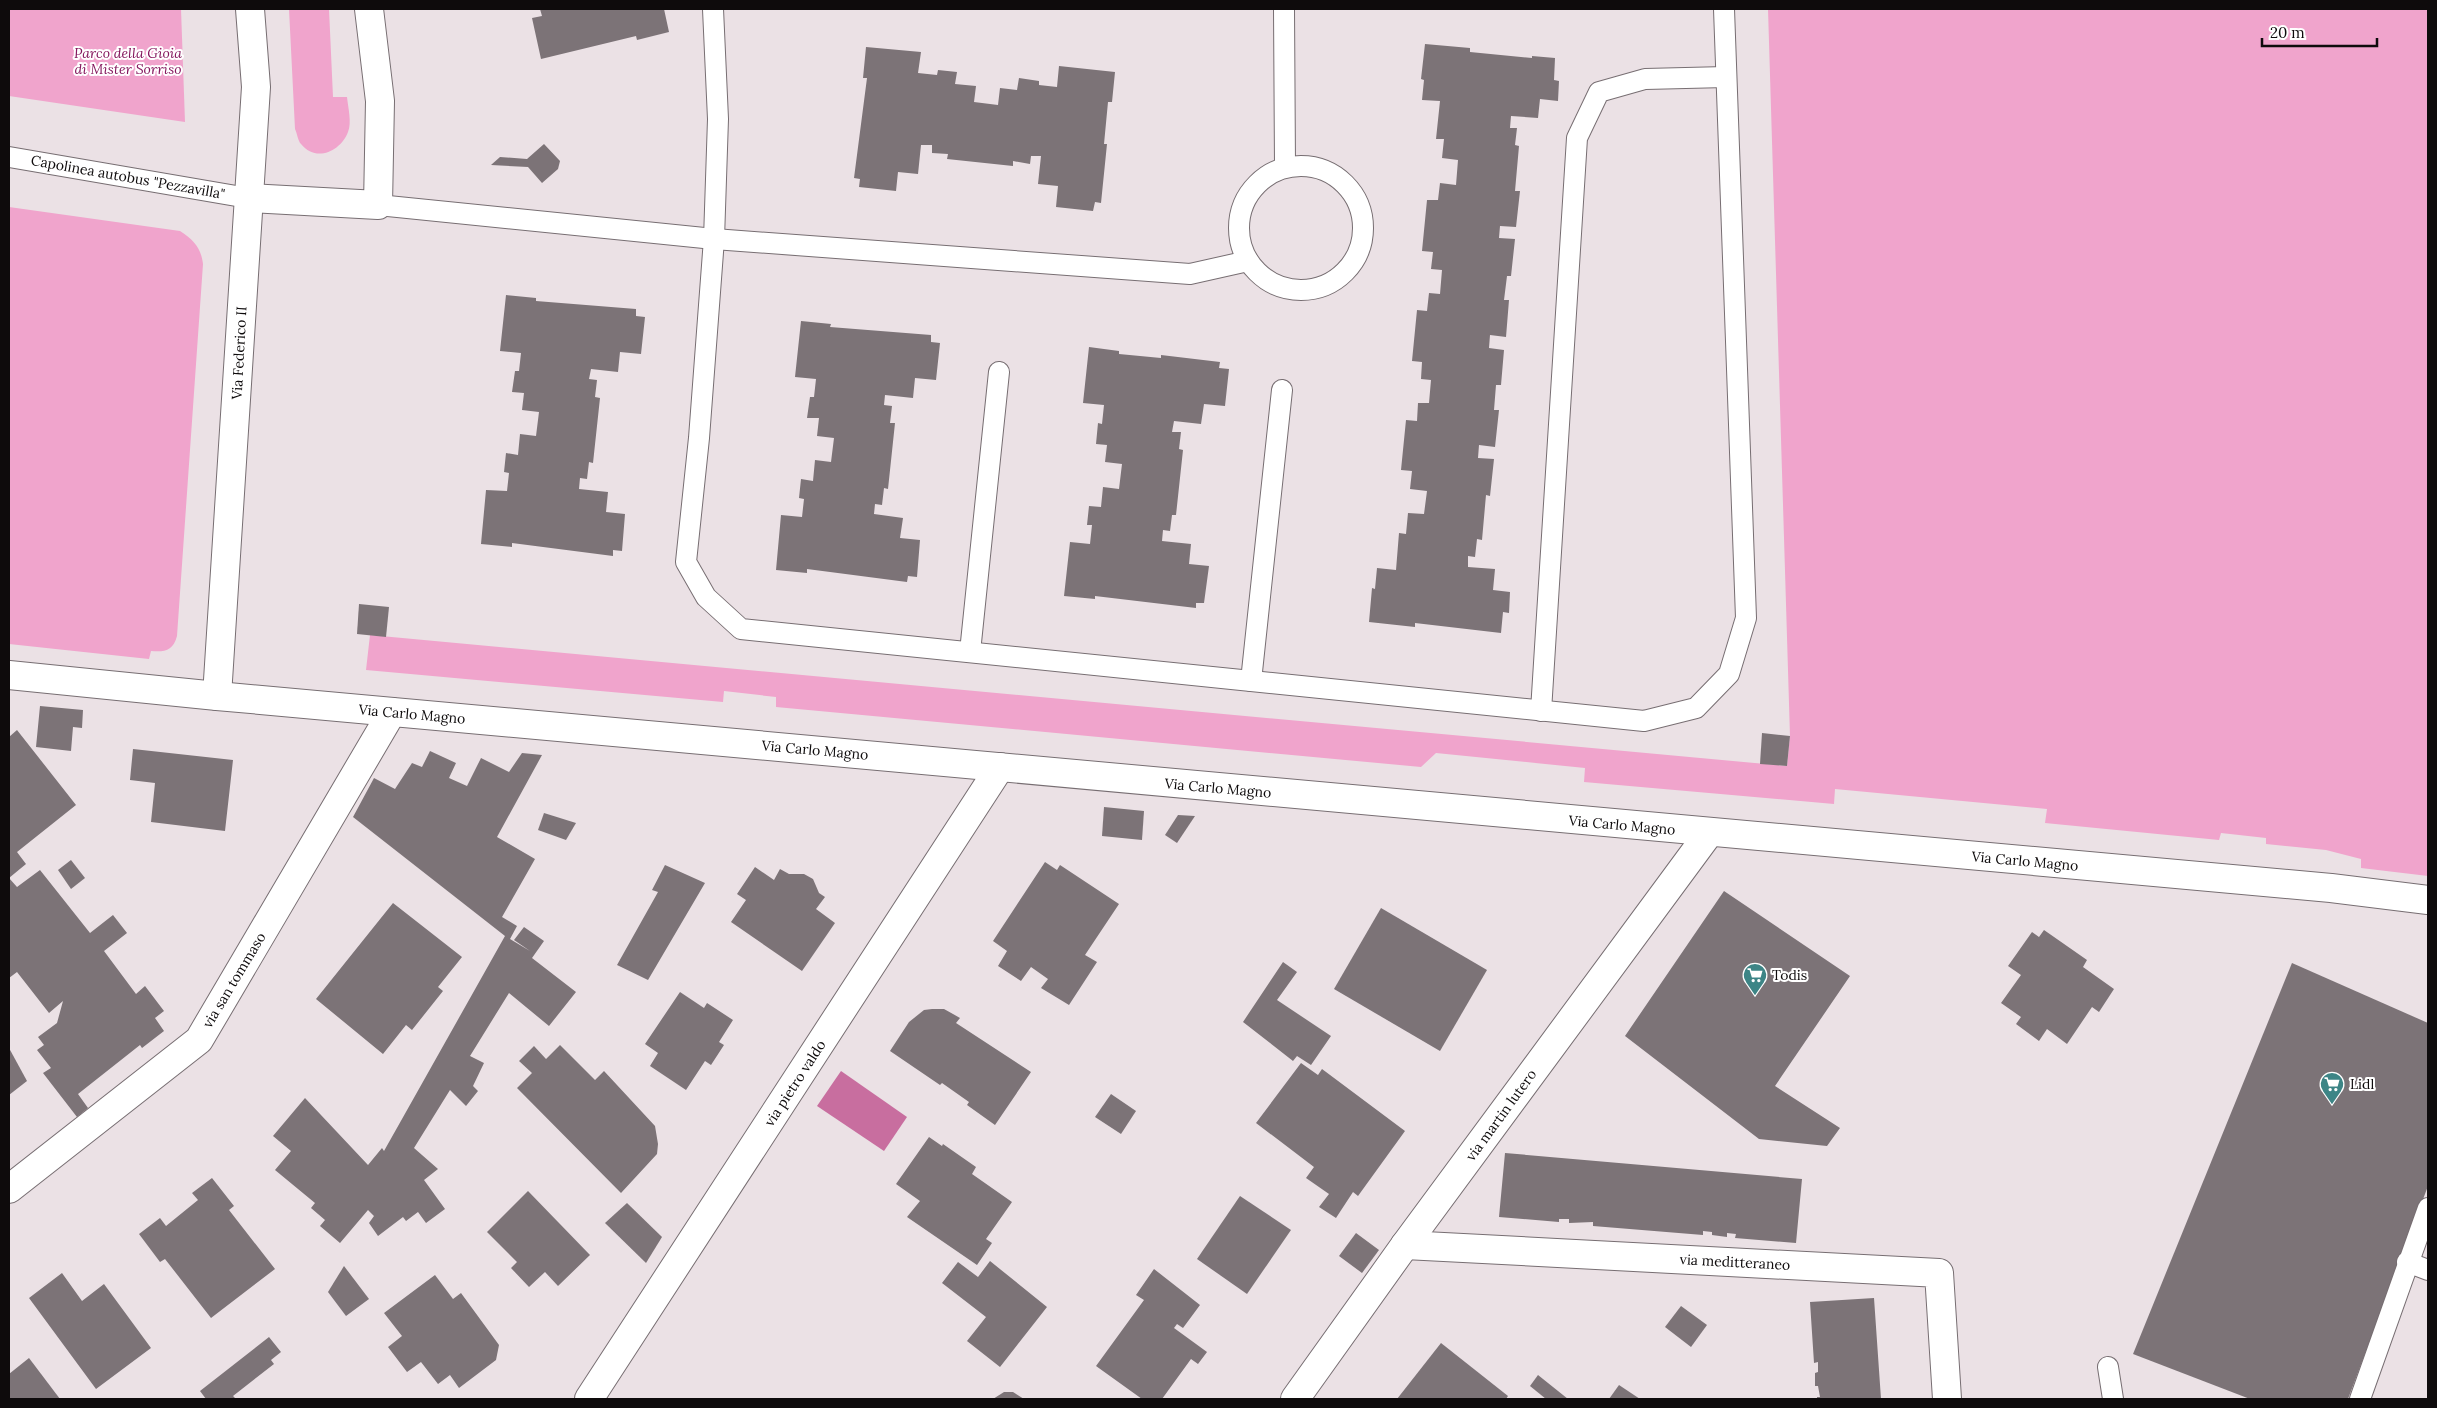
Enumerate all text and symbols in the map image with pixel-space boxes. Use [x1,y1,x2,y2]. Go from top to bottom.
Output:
scale bar [2262,15,2377,47]
text: 20 m [2270,23,2305,42]
park label: Parco della Gioia di Mister Sorriso [74,44,182,78]
street label: Capolinea autobus "Pezzavilla" [30,151,226,203]
street label: Via Federico II [228,306,250,401]
street label: Via Carlo Magno [357,700,466,728]
street label: Via Carlo Magno [760,736,869,764]
street label: Via Carlo Magno [1163,774,1272,802]
street label: Via Carlo Magno [1567,811,1676,839]
street label: Via Carlo Magno [1970,847,2079,875]
street label: via san tommaso [198,929,270,1031]
supermarket icon: Todis [1742,962,1768,996]
place label: Todis [1772,966,1807,984]
street label: via pietro valdo [760,1036,830,1130]
street label: via martin lutero [1462,1066,1540,1164]
supermarket icon: Lidl [2319,1071,2345,1105]
place label: Lidl [2350,1075,2374,1093]
street label: via meditteraneo [1679,1250,1791,1274]

